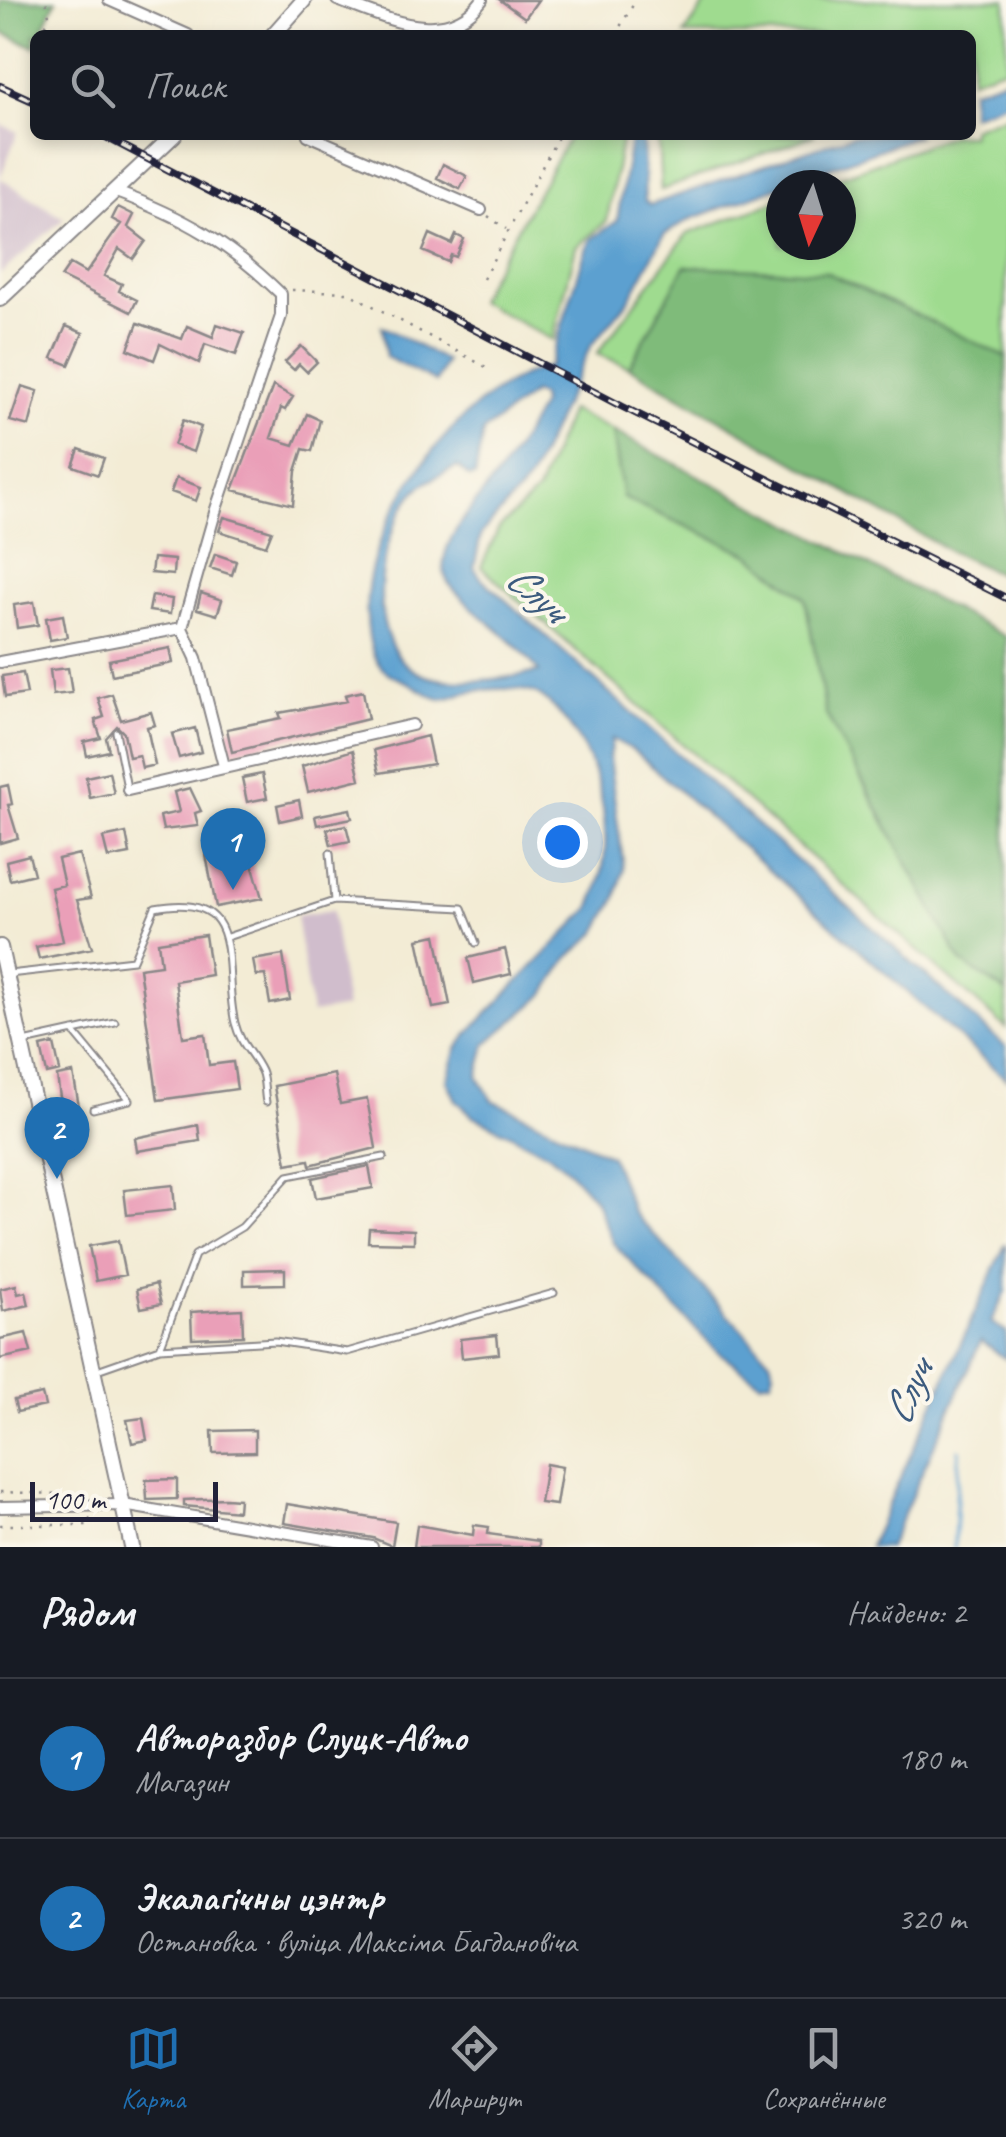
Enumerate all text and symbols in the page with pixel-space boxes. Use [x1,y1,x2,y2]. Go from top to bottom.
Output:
search box [30,30,976,140]
icon: search [65,58,120,113]
text: Поиск [145,62,225,109]
north arrow [766,170,856,260]
water label: Случ [495,552,584,639]
pin: 1 [200,808,266,890]
your location [537,817,588,868]
pin: 2 [24,1096,90,1179]
water label: Случ [870,1345,949,1433]
scale bar [30,1477,218,1522]
text: 100 m [45,1482,105,1517]
text: Рядом [40,1586,134,1639]
text: Найдено: 2 [847,1592,966,1633]
text: Авторазбор Слуцк-Авто [135,1714,466,1761]
text: 1 [65,1738,80,1779]
text: 180 m [897,1738,966,1779]
text: Магазин [135,1761,228,1802]
text: Экалагічны цэнтр [135,1874,384,1921]
text: 2 [65,1898,80,1939]
text: 320 m [897,1898,966,1939]
text: Остановка · вуліца Максіма Багдановіча [135,1921,577,1962]
tab: Карта [121,2021,185,2116]
tab: Маршрут [428,2021,520,2116]
tab: Сохранённые [763,2021,885,2116]

